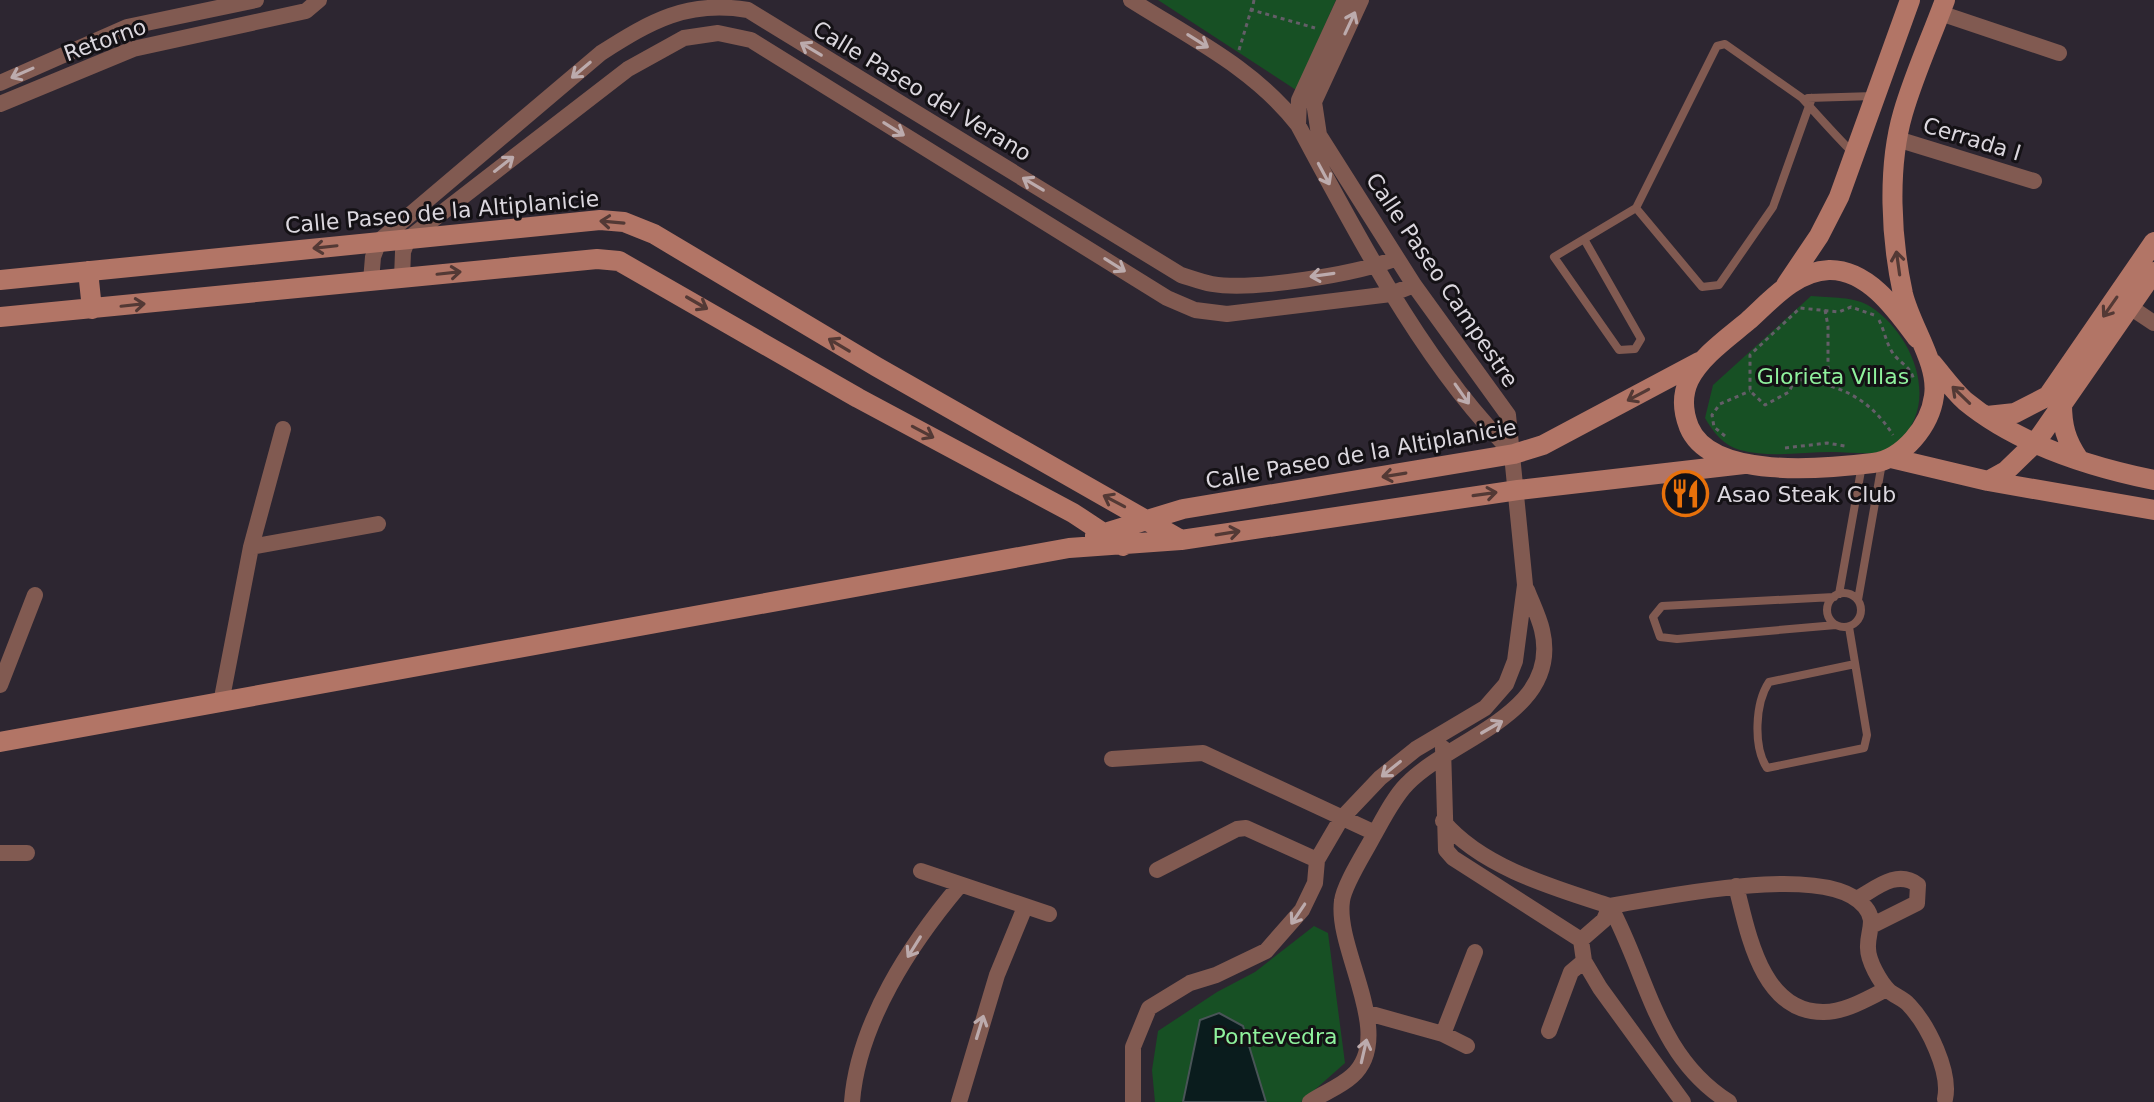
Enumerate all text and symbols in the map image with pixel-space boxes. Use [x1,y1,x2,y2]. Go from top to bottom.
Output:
one-way arrow [1343,11,1358,35]
street label: Retorno [60,14,150,66]
street label: Calle Paseo del Verano [808,16,1036,166]
one-way arrow [1186,33,1208,50]
one-way arrow [800,40,823,56]
one-way arrow [571,61,591,79]
one-way arrow [10,67,35,82]
street label: Cerrada I [1920,112,2024,166]
one-way arrow [882,121,905,137]
one-way arrow [493,156,515,173]
one-way arrow [1317,161,1333,185]
street label: Calle Paseo Campestre [1361,168,1523,392]
one-way arrow [1022,176,1045,192]
street label: Calle Paseo de la Altiplanicie [284,186,600,238]
one-way arrow [599,214,626,229]
one-way arrow [312,239,339,254]
one-way arrow [1890,251,1905,276]
one-way arrow [1103,258,1126,274]
one-way arrow [435,266,462,281]
one-way arrow [1310,268,1335,283]
one-way arrow [2102,295,2118,317]
one-way arrow [685,296,708,312]
one-way arrow [119,297,146,312]
one-way arrow [828,336,851,352]
park label: Glorieta Villas [1757,364,1909,389]
one-way arrow [1454,382,1470,404]
one-way arrow [1952,386,1971,405]
one-way arrow [1627,388,1650,404]
street label: Calle Paseo de la Altiplanicie [1204,414,1518,494]
one-way arrow [910,425,934,441]
one-way arrow [1381,469,1407,484]
restaurant icon: Asao Steak Club [1662,470,1710,518]
place label: Asao Steak Club [1717,482,1896,507]
one-way arrow [1472,486,1497,501]
one-way arrow [1102,492,1126,508]
one-way arrow [1215,525,1240,540]
one-way arrow [1480,719,1503,735]
one-way arrow [1381,761,1402,778]
one-way arrow [1290,902,1306,924]
one-way arrow [905,935,921,958]
one-way arrow [973,1015,988,1040]
park label: Pontevedra [1212,1024,1338,1049]
one-way arrow [1357,1038,1372,1064]

